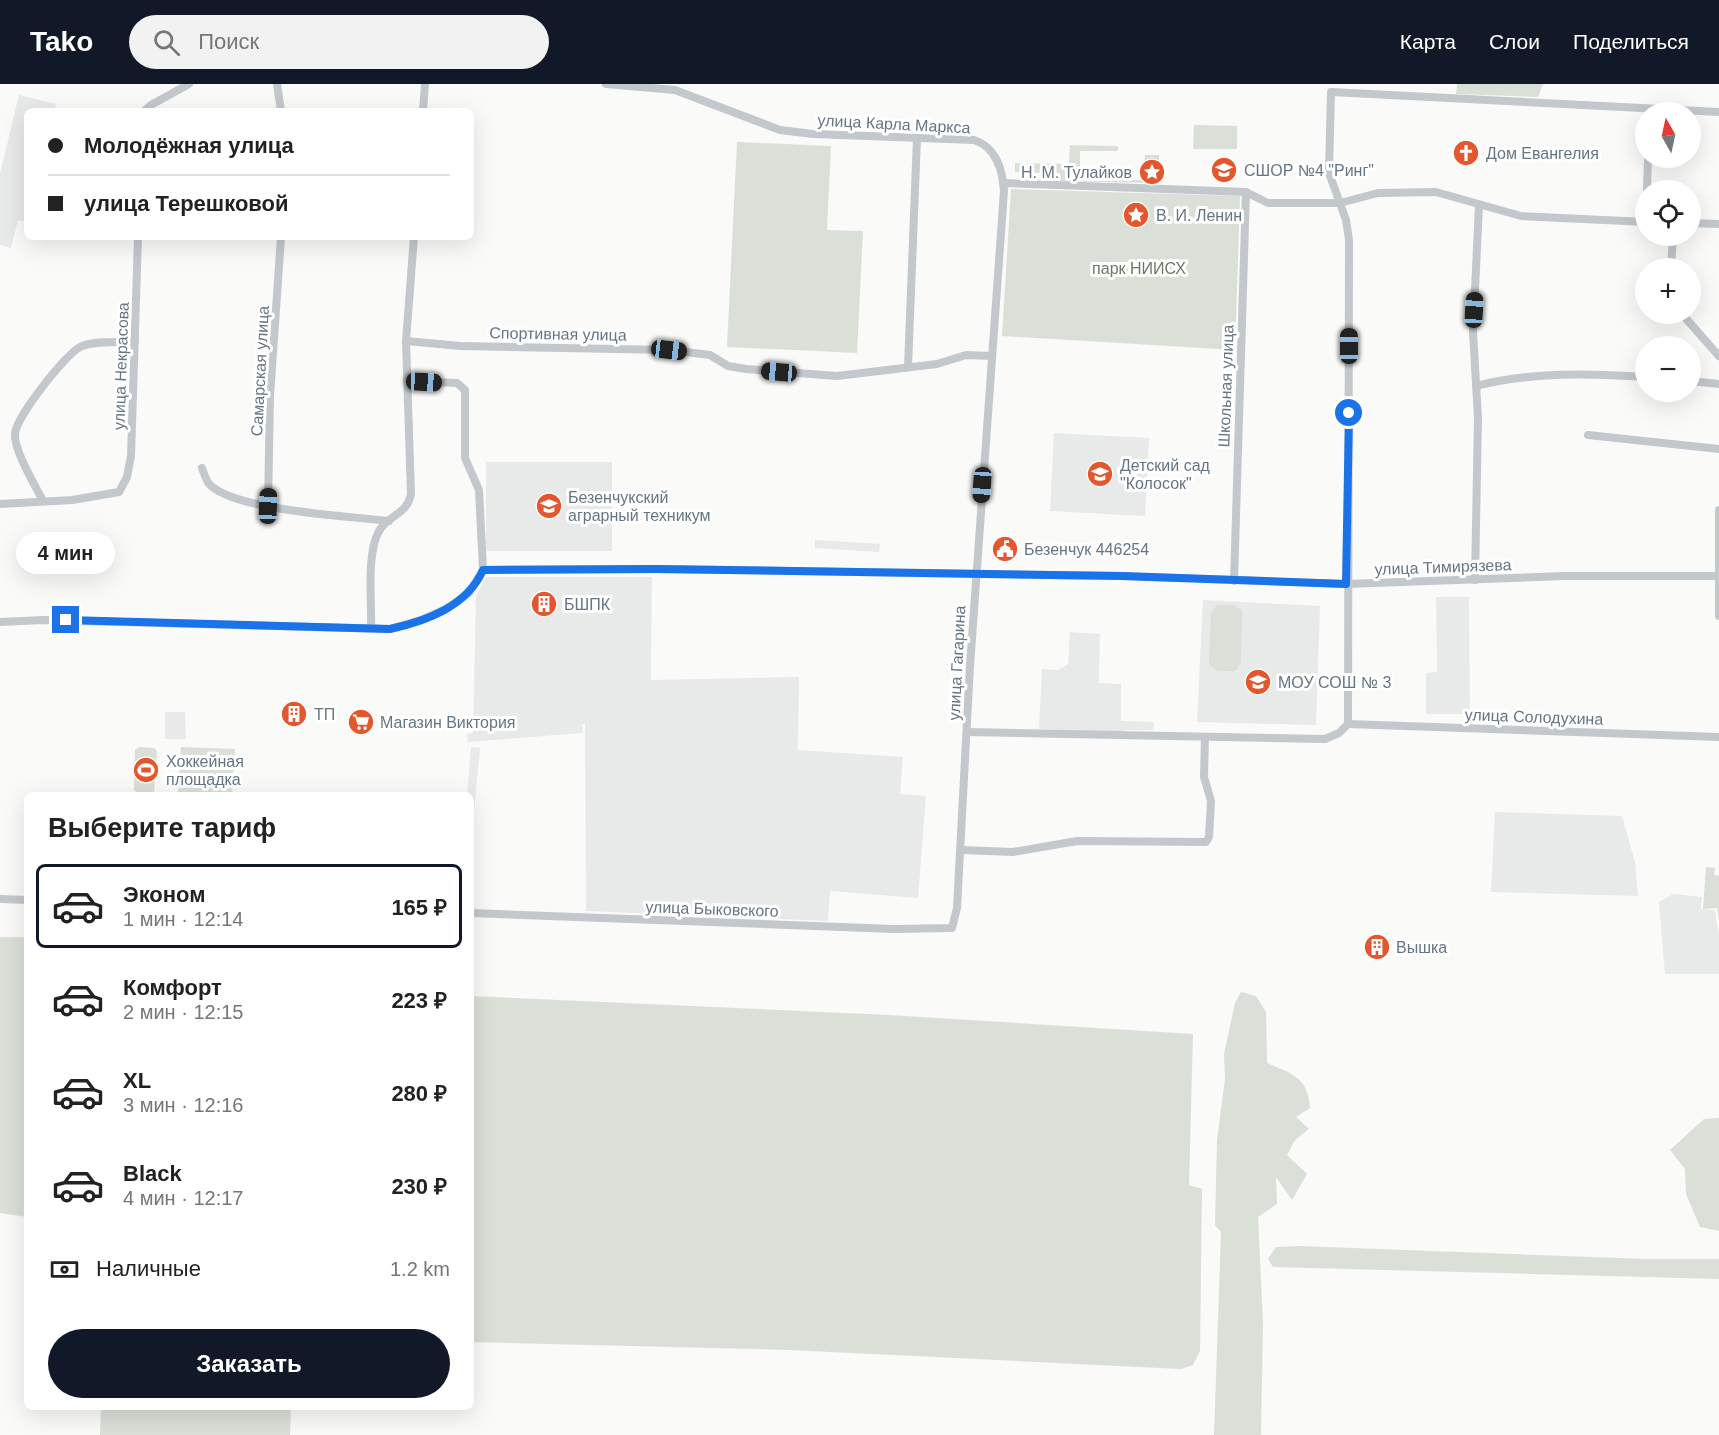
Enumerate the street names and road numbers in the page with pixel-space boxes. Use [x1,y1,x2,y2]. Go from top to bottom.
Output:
street label: улица Карла Маркса [817,112,971,136]
street label: улица Некрасова [110,302,132,430]
street label: Самарская улица [248,305,272,437]
street label: Спортивная улица [489,324,627,344]
street label: Школьная улица [1215,324,1237,448]
street label: улица Тимирязева [1374,556,1512,578]
street label: улица Гагарина [946,605,969,721]
street label: улица Солодухина [1464,706,1604,728]
street label: улица Быковского [645,898,779,920]

